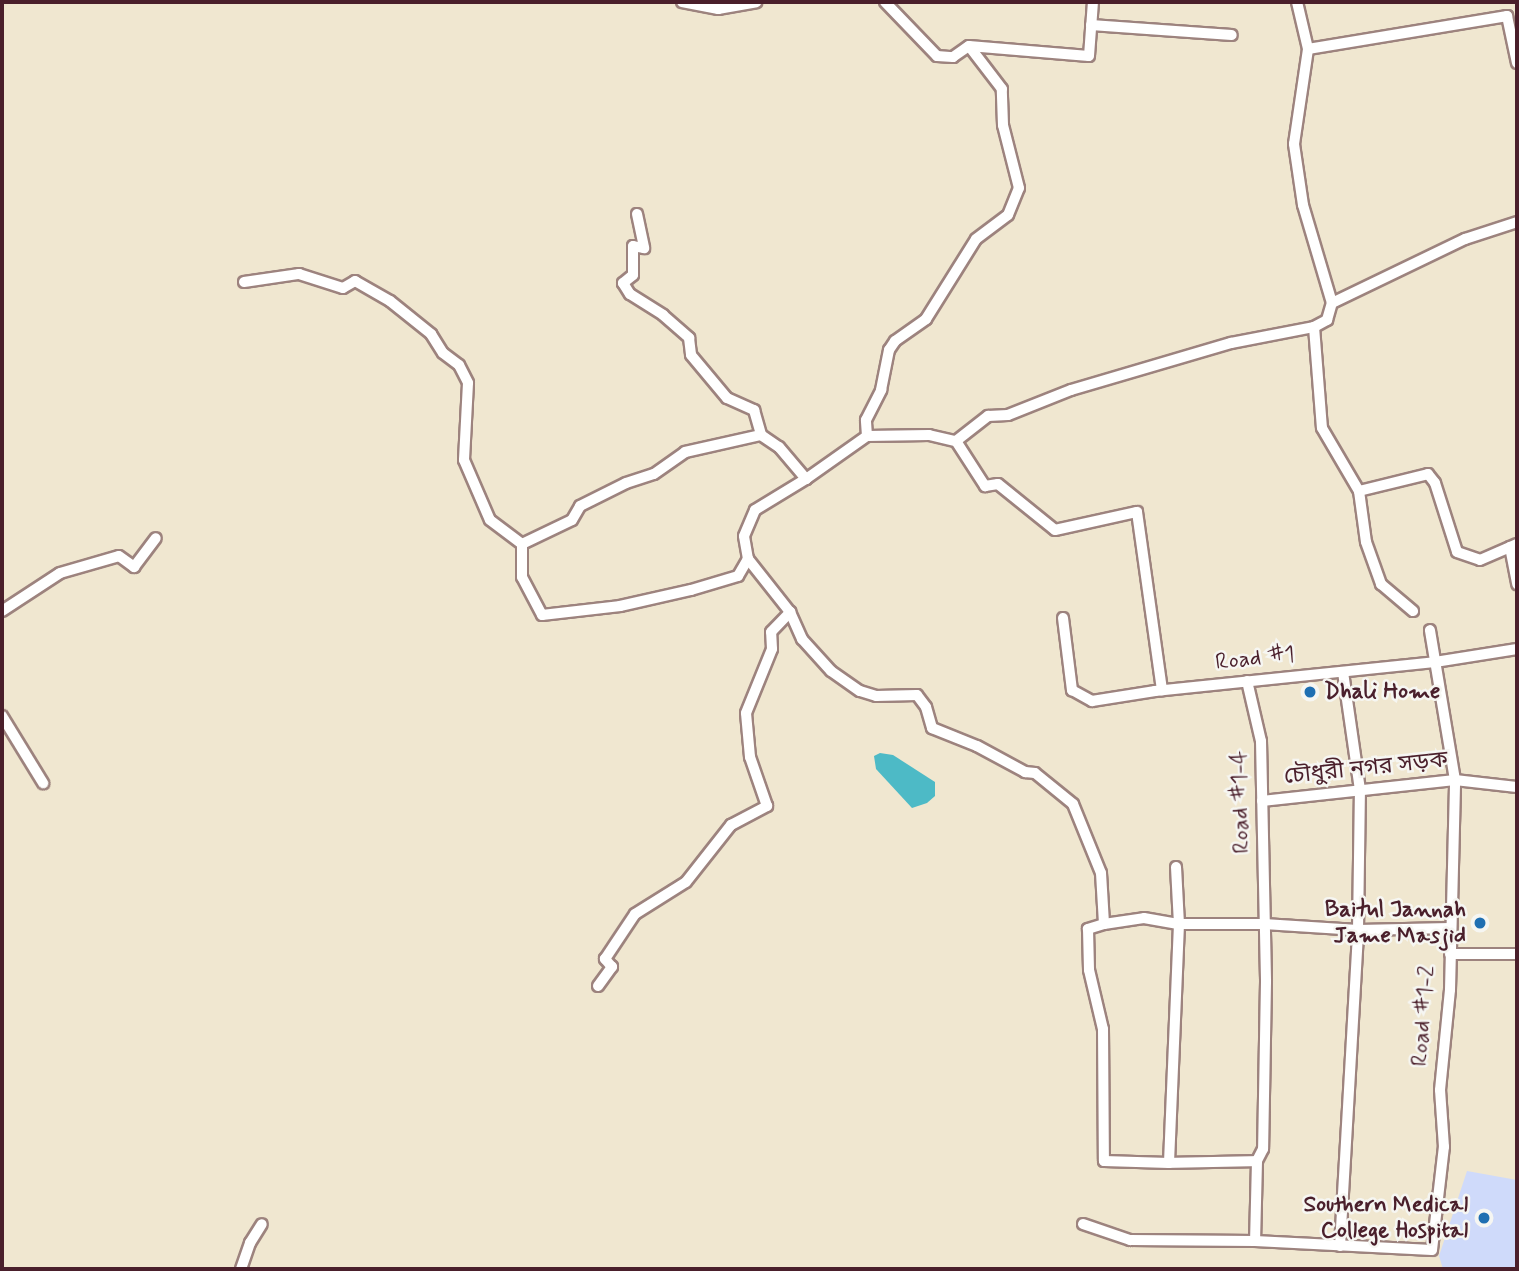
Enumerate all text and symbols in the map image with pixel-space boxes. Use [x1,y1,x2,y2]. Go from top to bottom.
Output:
street label: Road #1 [1214,641,1296,677]
place label: Dhali Home [1324,678,1440,706]
marker: Dhali Home [1302,684,1318,700]
street label: চৌধুরী নগর সড়ক [1283,747,1449,791]
street label: Road #1-4 [1225,750,1257,854]
place label: Baitul Jannah Jame Masjid [1323,896,1466,950]
marker: Baitul Jannah Jame Masjid [1472,915,1488,931]
street label: Road #1-2 [1407,965,1441,1067]
place label: Southern Medical College Hospital [1302,1191,1468,1245]
marker: Southern Medical College Hospital [1474,1208,1494,1228]

